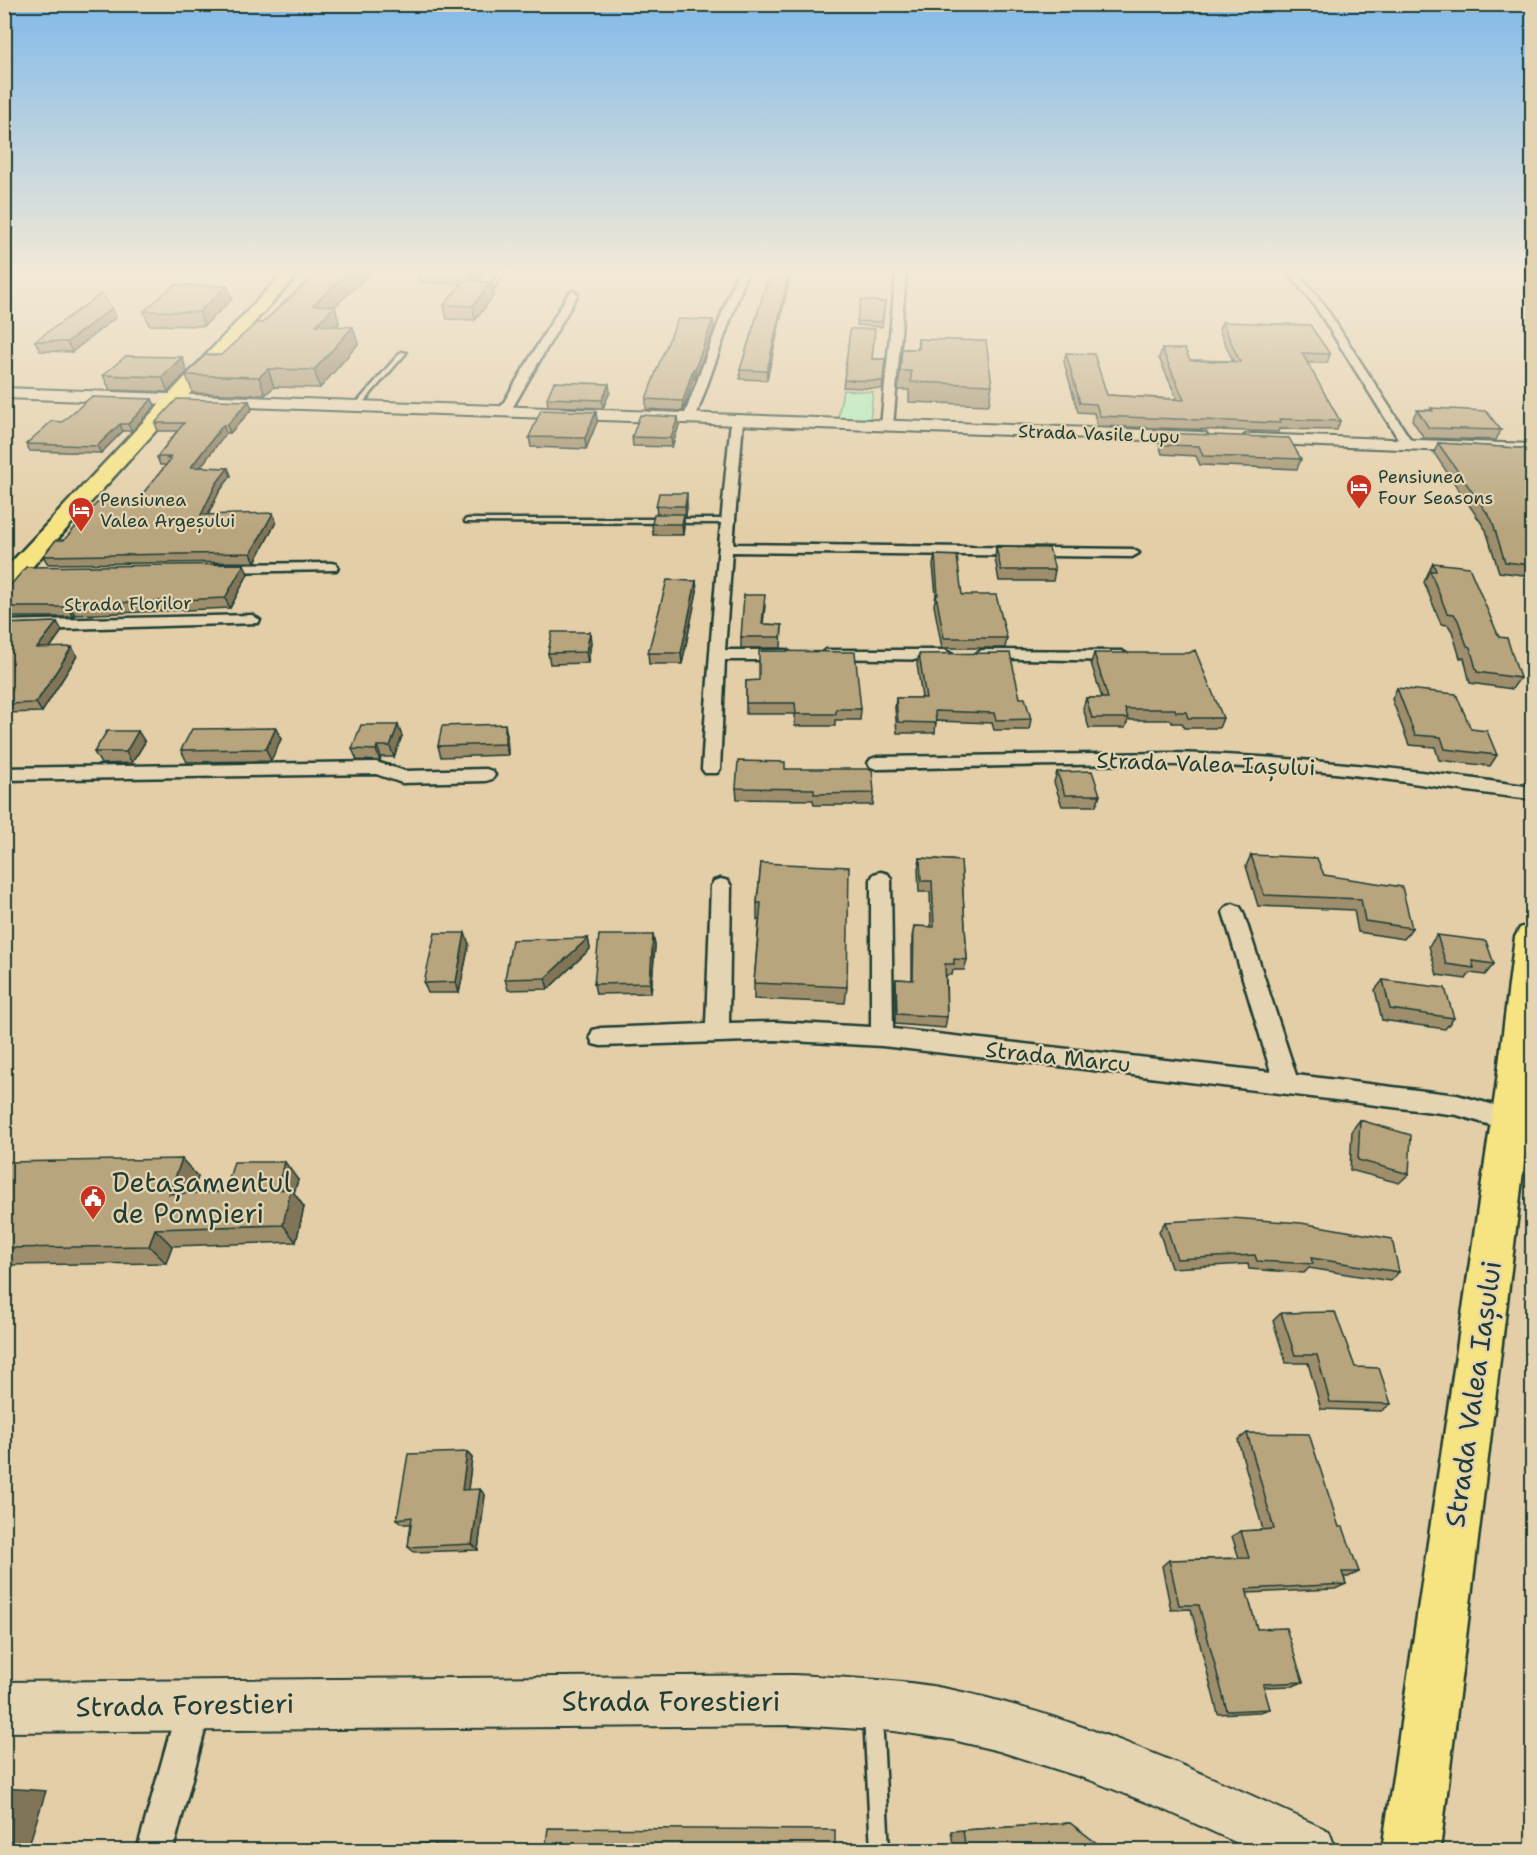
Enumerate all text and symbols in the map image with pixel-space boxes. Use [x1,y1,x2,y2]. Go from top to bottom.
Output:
street label: Strada Vasile Lupu [1018,419,1180,449]
place label: Pensiunea Four Seasons [1378,465,1493,510]
hotel icon: Pensiunea Four Seasons [1344,472,1374,510]
place label: Pensiunea Valea Argeșului [100,488,235,533]
hotel icon: Pensiunea Valea Argeșului [66,495,96,533]
street label: Strada Florilor [64,591,192,617]
street label: Strada Valea Iașului [1096,746,1316,783]
street label: Strada Marcu [984,1035,1132,1079]
place label: Detașamentul de Pompieri [112,1164,292,1232]
public building icon: Detașamentul de Pompieri [78,1183,108,1221]
street label: Strada Valea Iașului [1436,1258,1511,1530]
street label: Strada Forestieri [562,1683,780,1720]
street label: Strada Forestieri [75,1685,295,1725]

